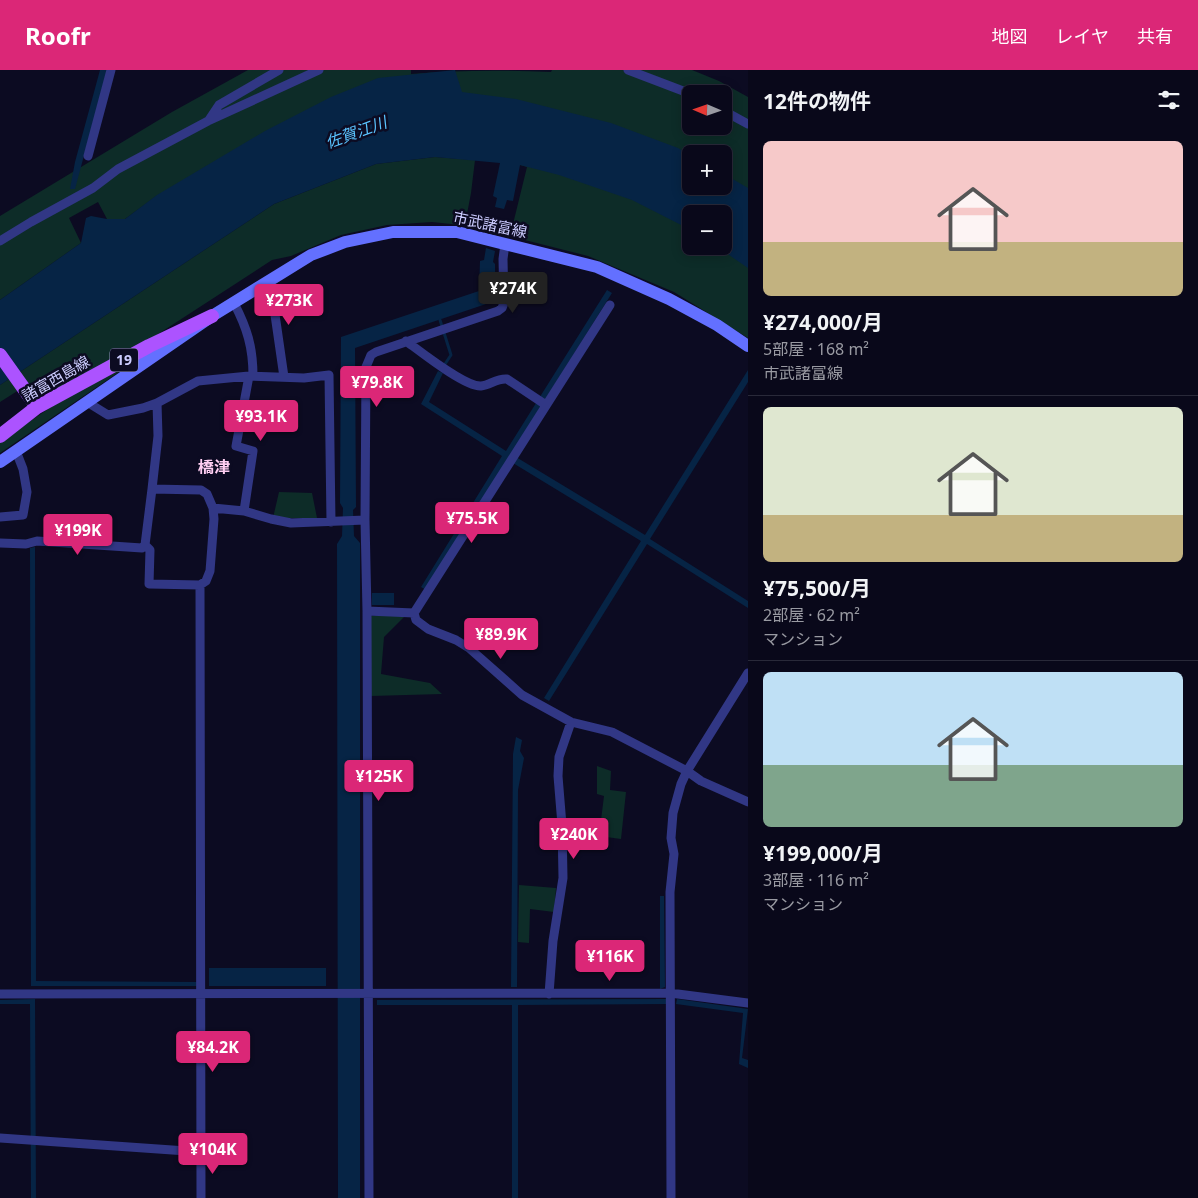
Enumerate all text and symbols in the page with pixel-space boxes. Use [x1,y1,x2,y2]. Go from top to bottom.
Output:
text: Roofr [25,19,91,52]
text: 地図 [992,24,1028,48]
text: レイヤ [1056,24,1109,48]
text: 共有 [1137,24,1173,48]
north arrow [682,85,732,135]
map controls [682,85,732,255]
icon: filters [1155,86,1183,114]
text: 12件の物件 [763,87,871,115]
water label: 佐賀江川 [322,110,392,153]
button: + [682,145,732,195]
icon: home [928,174,1018,264]
button: − [682,205,732,255]
street label: 市武諸富線 [451,206,529,242]
pin: ¥274K [478,272,548,314]
text: ¥274K [489,277,537,299]
pin: ¥273K [254,284,324,326]
text: ¥273K [265,289,313,311]
text: ¥274,000/月 [763,308,883,336]
text: 5部屋 · 168 m² [763,338,869,360]
road number: 19 [110,348,138,372]
street label: 諸富西島線 [18,351,93,406]
text: 市武諸富線 [763,362,843,384]
pin: ¥79.8K [336,366,418,408]
text: ¥79.8K [351,371,403,393]
pin: ¥93.1K [220,400,302,442]
text: ¥93.1K [235,405,287,427]
icon: home [928,439,1018,529]
district label: 橋津 [198,456,230,478]
pin: ¥75.5K [431,502,513,544]
text: ¥75.5K [446,507,498,529]
pin: ¥199K [43,514,113,556]
text: ¥199K [54,519,102,541]
text: ¥75,500/月 [763,574,871,602]
text: 2部屋 · 62 m² [763,604,860,626]
pin: ¥89.9K [460,618,542,660]
text: ¥89.9K [475,623,527,645]
text: マンション [763,628,843,650]
icon: home [928,704,1018,794]
pin: ¥125K [344,760,414,802]
text: ¥125K [355,765,403,787]
pin: ¥240K [539,818,609,860]
text: ¥240K [550,823,598,845]
text: ¥199,000/月 [763,839,883,867]
text: 3部屋 · 116 m² [763,869,869,891]
text: マンション [763,893,843,915]
pin: ¥116K [575,940,645,982]
text: ¥116K [586,945,634,967]
pin: ¥84.2K [172,1030,254,1073]
text: ¥84.2K [187,1036,239,1058]
pin: ¥104K [178,1132,248,1175]
text: ¥104K [189,1138,237,1160]

